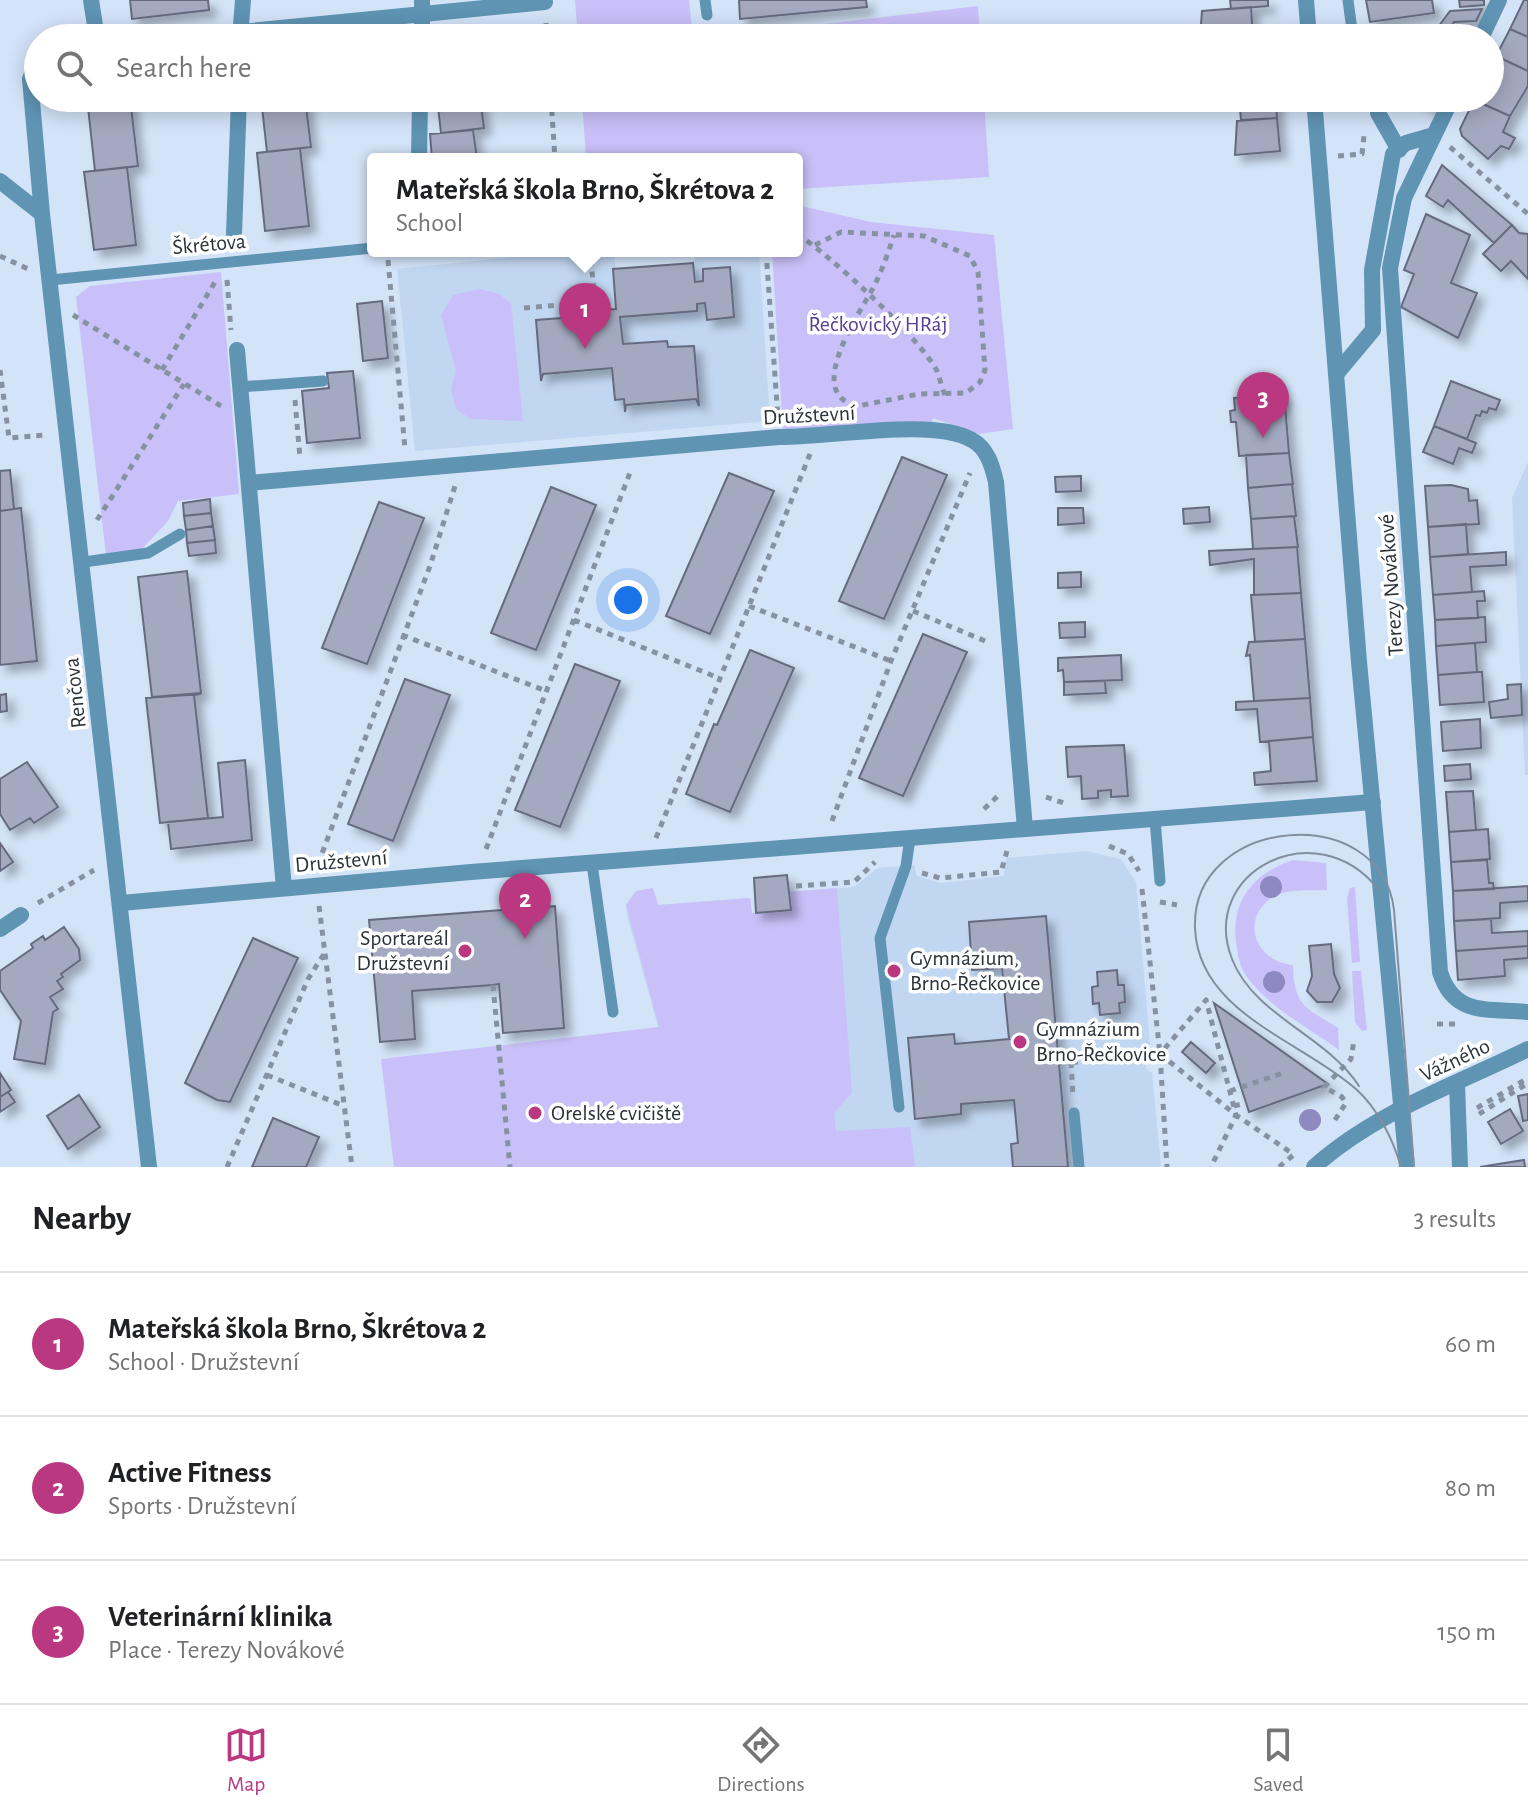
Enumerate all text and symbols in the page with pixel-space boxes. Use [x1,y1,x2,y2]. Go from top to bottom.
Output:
search box [24,24,1504,112]
icon: search [52,46,96,90]
text: Search here [116,53,252,83]
popup [367,153,803,257]
text: Mateřská škola Brno, Škrétova 2 [396,175,774,205]
text: School [396,210,463,236]
street label: Škrétova [171,229,247,258]
pin: 1 [559,283,611,349]
park label: Řečkovický HRáj [808,313,948,335]
pin: 3 [1237,372,1289,438]
street label: Družstevní [762,402,856,428]
street label: Terezy Novákové [1375,513,1407,657]
your location [608,580,648,620]
street label: Renčova [60,657,90,729]
street label: Družstevní [294,846,389,876]
pin: 2 [499,873,551,939]
place label: Sportareál Družstevní [356,927,450,974]
marker: Sportareál Družstevní [456,942,474,960]
place label: Gymnázium, Brno-Řečkovice [910,947,1040,994]
marker: Gymnázium, Brno-Řečkovice [885,962,903,980]
place label: Gymnázium Brno-Řečkovice [1036,1018,1166,1065]
marker: Gymnázium Brno-Řečkovice [1011,1033,1029,1051]
street label: Vážného [1417,1034,1493,1086]
place label: Orelské cvičiště [551,1102,681,1124]
marker: Orelské cvičiště [526,1104,544,1122]
text: Nearby [32,1202,131,1236]
text: 3 results [1413,1206,1496,1232]
text: Mateřská škola Brno, Škrétova 2 [108,1314,486,1344]
text: 1 [53,1331,63,1357]
text: 60 m [1445,1331,1496,1357]
text: School · Družstevní [108,1349,299,1375]
text: Active Fitness [108,1458,271,1488]
text: 2 [52,1475,64,1501]
text: 80 m [1445,1475,1496,1501]
text: Sports · Družstevní [108,1493,296,1519]
text: Veterinární klinika [108,1602,333,1632]
text: 3 [52,1619,64,1645]
text: 150 m [1437,1619,1496,1645]
text: Place · Terezy Novákové [108,1637,345,1663]
tab: Map [224,1723,268,1797]
tab: Directions [717,1723,805,1797]
tab: Saved [1253,1723,1304,1797]

